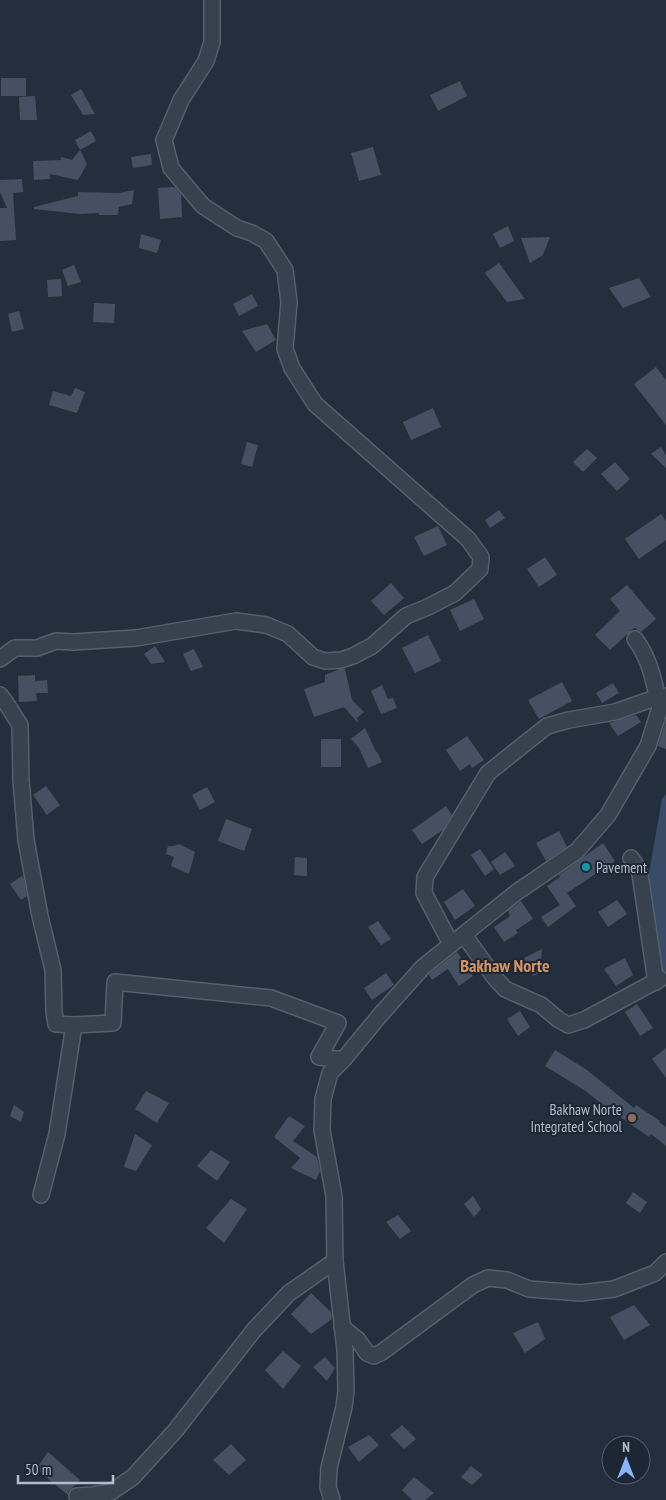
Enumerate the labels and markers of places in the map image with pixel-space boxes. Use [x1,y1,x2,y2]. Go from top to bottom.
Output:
place label: Pavement [596,858,647,877]
marker: Pavement [580,861,592,873]
place label: Bakhaw Norte Integrated School [531,1100,622,1136]
marker: Bakhaw Norte Integrated School [626,1112,638,1124]

